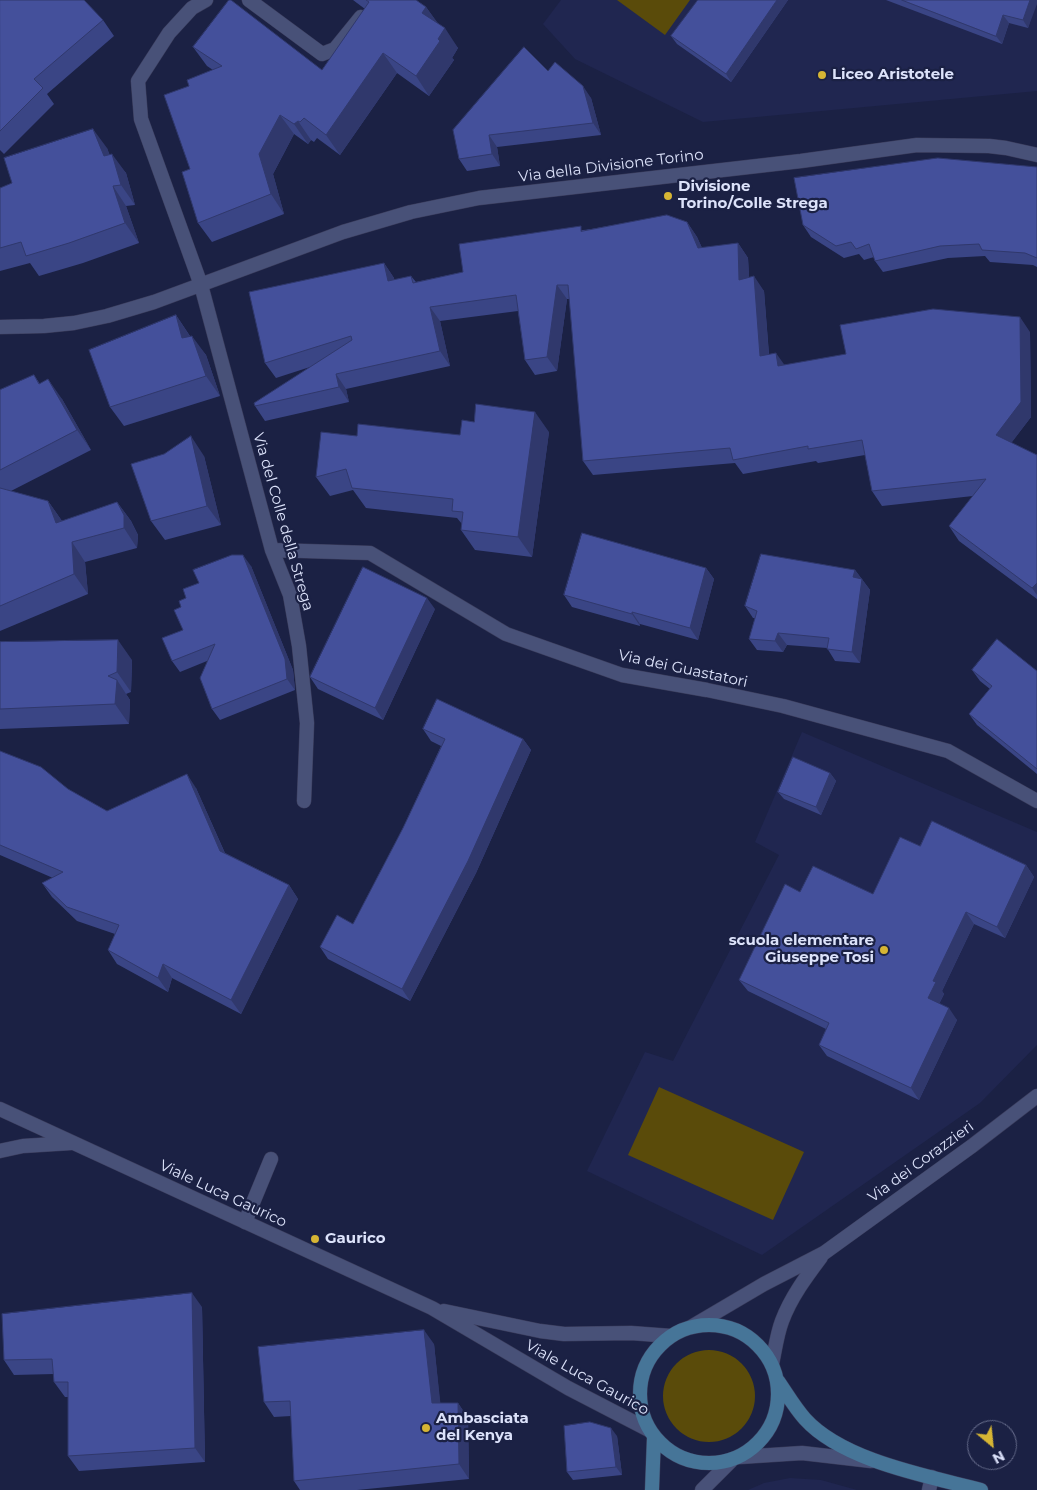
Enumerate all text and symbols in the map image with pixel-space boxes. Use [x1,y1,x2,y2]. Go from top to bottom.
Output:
place label: Liceo Aristotele [832,66,954,84]
marker: Liceo Aristotele [816,69,828,81]
street label: Via della Divisione Torino [517,146,705,186]
place label: Divisione Torino/Colle Strega [678,178,828,213]
marker: Divisione Torino/Colle Strega [662,190,674,202]
street label: Via del Colle della Strega [249,431,317,613]
street label: Via dei Guastatori [617,646,749,692]
place label: scuola elementare Giuseppe Tosi [729,932,874,967]
marker: scuola elementare Giuseppe Tosi [878,944,890,956]
street label: Via dei Corazzieri [865,1118,977,1206]
street label: Viale Luca Gaurico [157,1157,289,1231]
place label: Gaurico [325,1230,386,1248]
marker: Gaurico [309,1233,321,1245]
street label: Viale Luca Gaurico [522,1337,652,1419]
place label: Ambasciata del Kenya [436,1410,529,1445]
north arrow [967,1420,1017,1470]
marker: Ambasciata del Kenya [420,1422,432,1434]
text: N [989,1447,1008,1468]

